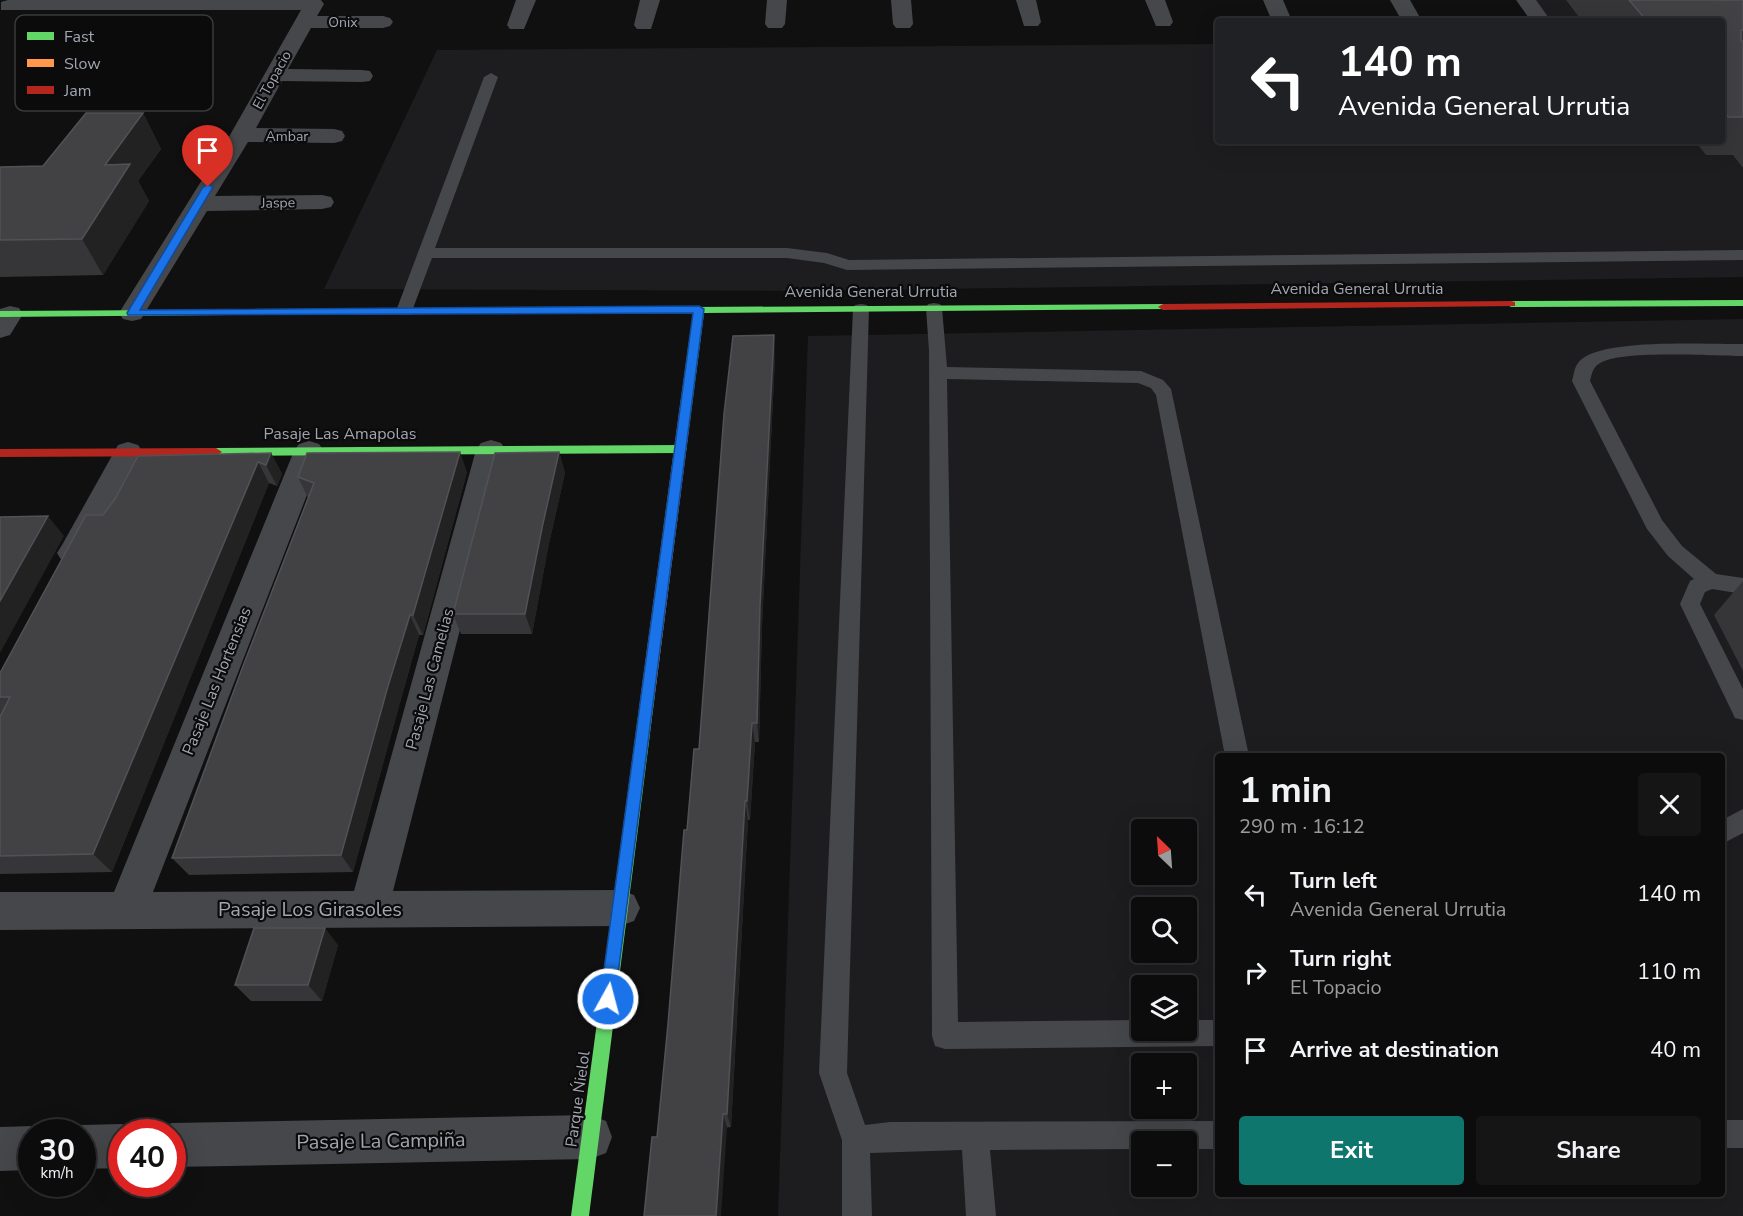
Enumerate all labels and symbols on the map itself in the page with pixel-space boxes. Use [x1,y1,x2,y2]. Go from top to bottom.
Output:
street label: Onix [328,13,358,32]
legend [15,15,213,111]
text: Fast [64,26,95,48]
street label: El Topacio [248,47,296,113]
text: Slow [64,53,101,75]
text: Jam [63,80,91,102]
pin [182,125,233,187]
street label: Ambar [266,127,308,146]
street label: Jaspe [260,193,295,213]
street label: Avenida General Urrutia [1270,278,1444,300]
street label: Avenida General Urrutia [784,281,958,303]
street label: Pasaje Las Amapolas [264,423,416,445]
street label: Pasaje Las Hortensias [177,604,257,758]
street label: Pasaje Las Camelias [401,606,459,752]
north arrow [1131,819,1197,885]
street label: Pasaje Los Girasoles [218,896,402,923]
position arrow [576,967,640,1031]
street label: Parque Ńielol [560,1049,596,1149]
speed limit sign: 40 [108,1119,186,1197]
street label: Pasaje La Campiña [296,1126,466,1156]

